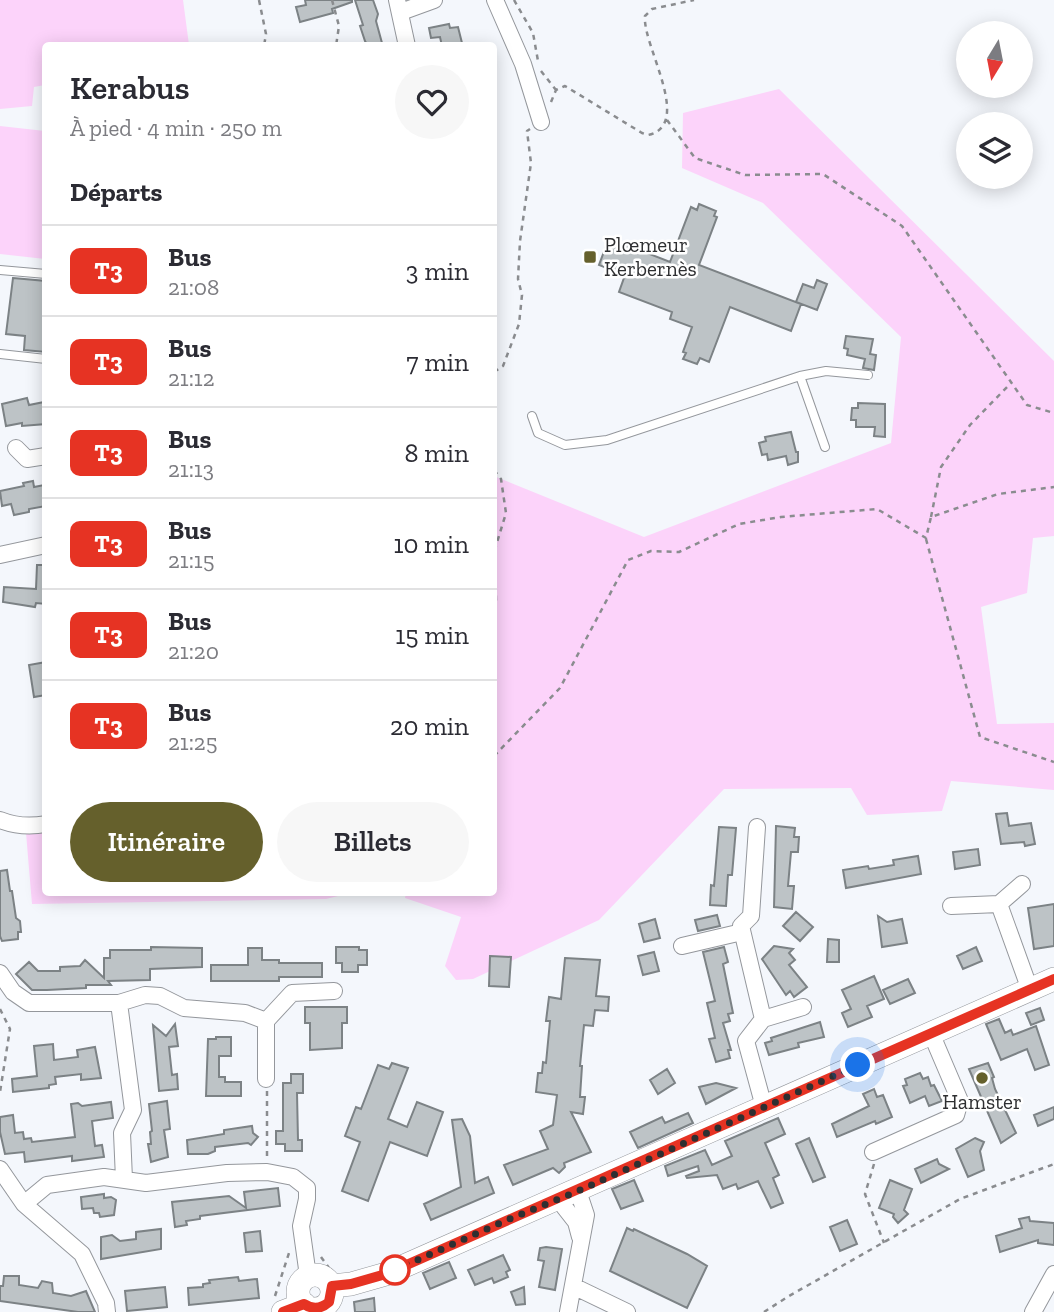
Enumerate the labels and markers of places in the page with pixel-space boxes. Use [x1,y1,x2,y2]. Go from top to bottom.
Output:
place label: Plœmeur Kerbernès [604,232,697,281]
marker: Plœmeur Kerbernès [582,249,598,265]
marker: Hamster [974,1070,990,1086]
place label: Hamster [942,1089,1022,1114]
unlabelled marker [380,1255,410,1285]

